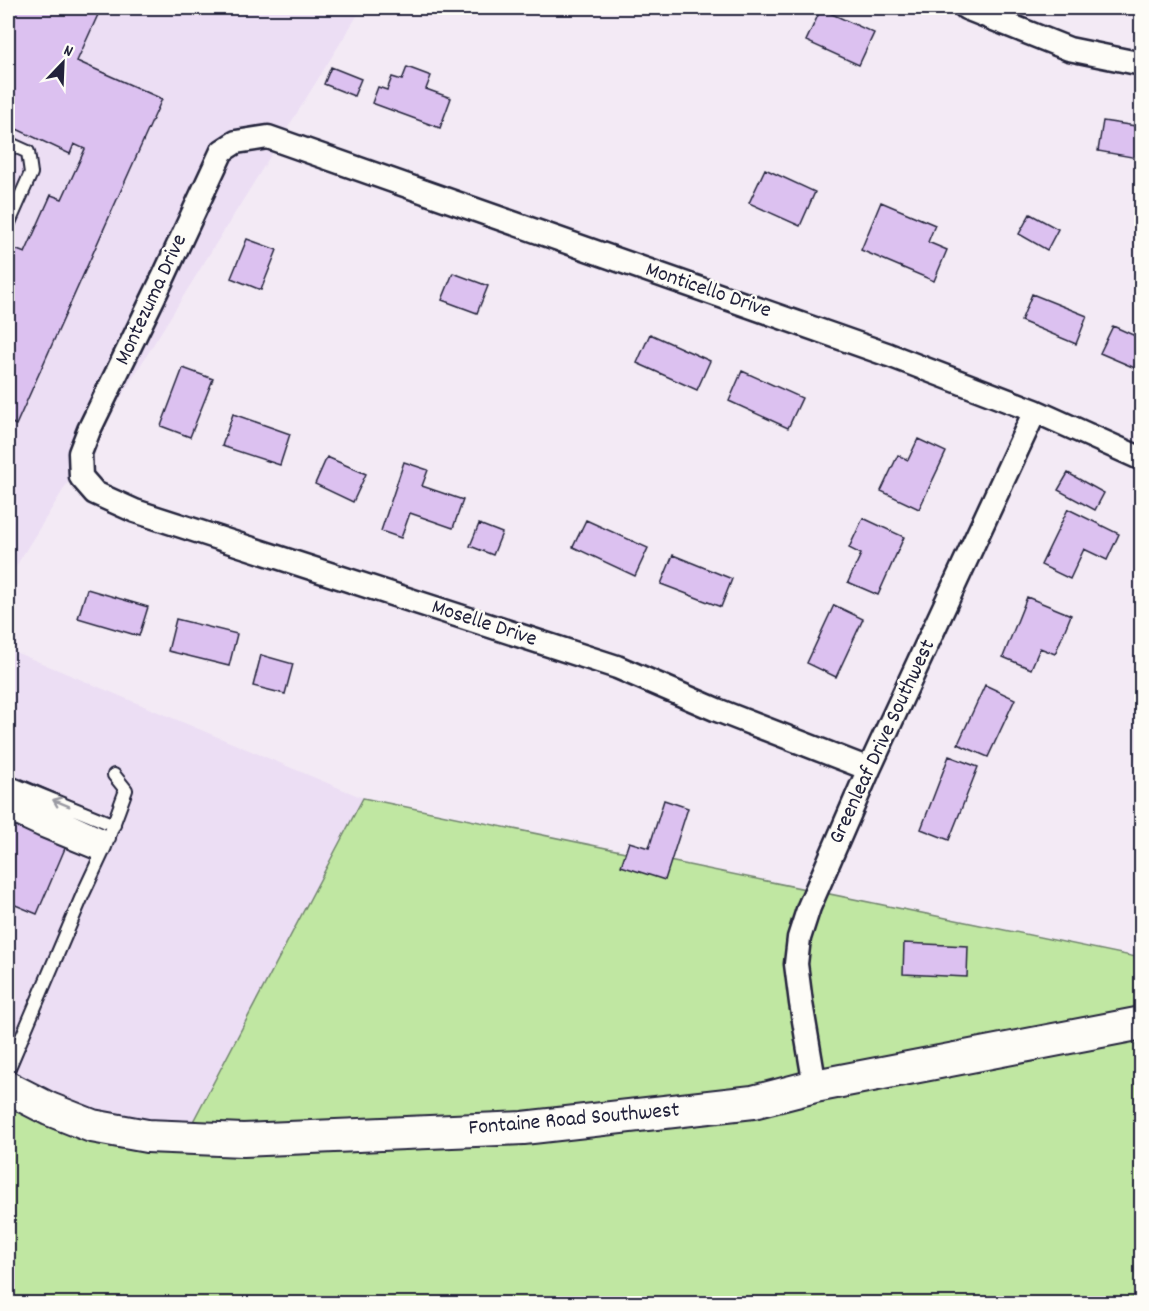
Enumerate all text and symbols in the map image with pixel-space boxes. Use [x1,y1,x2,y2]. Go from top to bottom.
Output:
north arrow [33,33,93,93]
text: N [60,39,76,64]
street label: Montezuma Drive [108,229,196,371]
street label: Monticello Drive [641,255,775,327]
street label: Moselle Drive [427,592,541,656]
street label: Greenleaf Drive Southwest [822,635,944,849]
one-way arrow [52,797,70,808]
street label: Fontaine Road Southwest [467,1095,681,1145]

